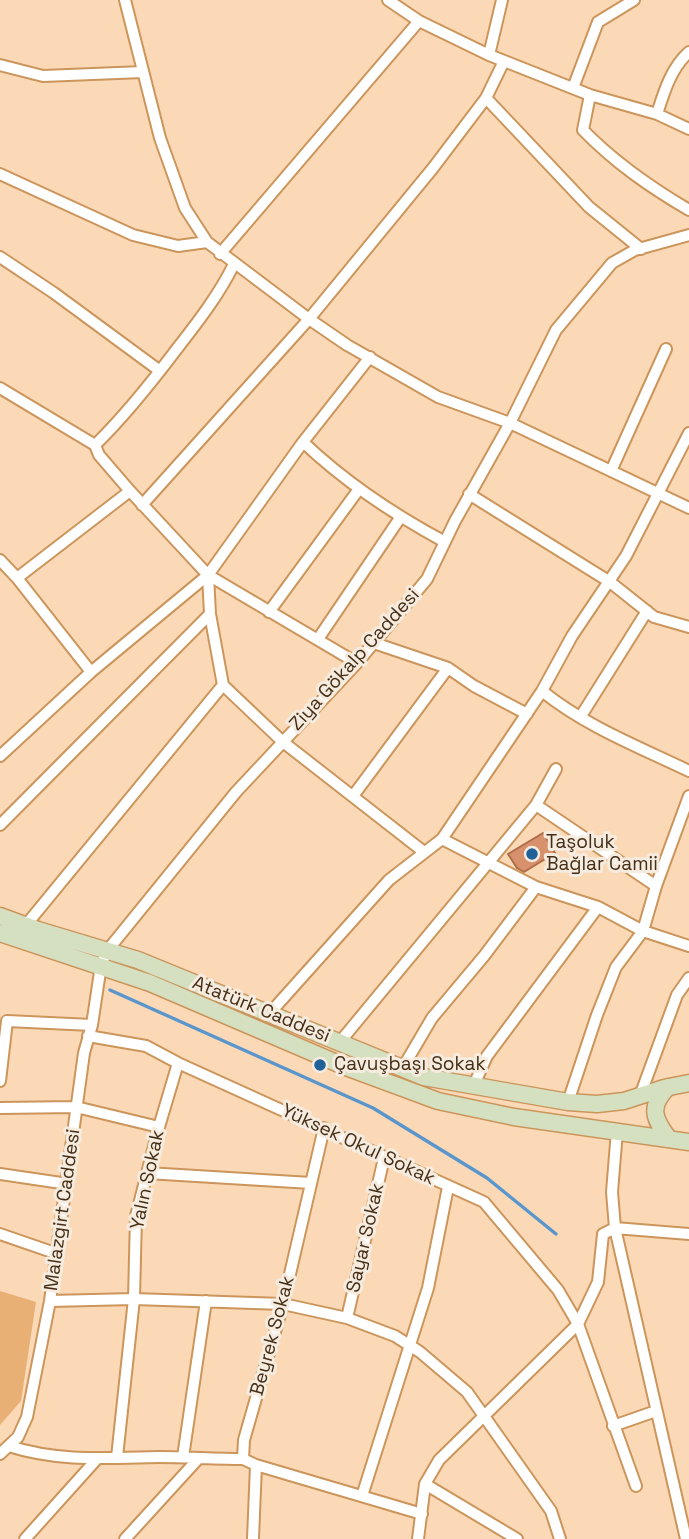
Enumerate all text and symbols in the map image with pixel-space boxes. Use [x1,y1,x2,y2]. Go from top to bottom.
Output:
street label: Ziya Gökalp Caddesi [285,584,425,736]
place label: Taşoluk Bağlar Camii [546,832,658,876]
marker: Taşoluk Bağlar Camii [524,846,540,862]
street label: Atatürk Caddesi [189,972,333,1048]
place label: Çavuşbaşı Sokak [334,1054,486,1076]
marker: Çavuşbaşı Sokak [312,1057,328,1073]
street label: Yüksek Okul Sokak [278,1099,438,1191]
street label: Malazgirt Caddesi [40,1128,86,1292]
street label: Yalın Sokak [126,1128,170,1232]
street label: Sayar Sokak [342,1181,390,1295]
street label: Beyrek Sokak [246,1274,300,1398]

